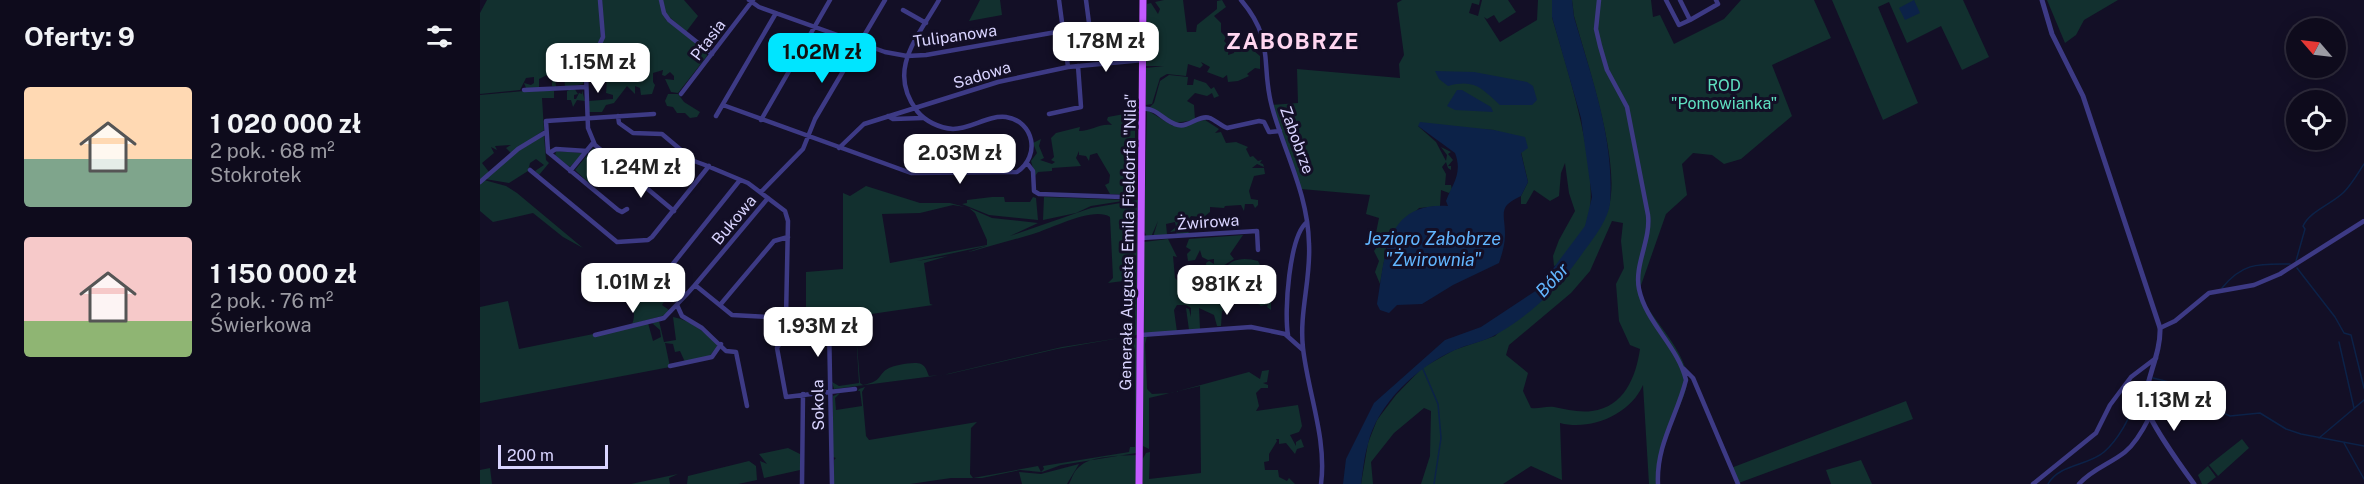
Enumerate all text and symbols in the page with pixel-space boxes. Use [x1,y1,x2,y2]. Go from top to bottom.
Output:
street label: Ptasia [687,16,729,64]
north arrow [2286,18,2346,78]
map controls [2286,18,2346,150]
icon: filters [423,20,456,53]
text: Oferty: 9 [24,21,135,52]
street label: Tulipanowa [912,21,998,51]
pin: 1.78M zł [1044,22,1168,73]
district label: ZABOBRZE [1226,28,1360,54]
text: 1.78M zł [1067,29,1145,53]
pin: 1.02M zł [760,33,884,84]
text: 1.02M zł [782,40,862,64]
pin: 1.15M zł [536,43,660,94]
text: 1.15M zł [560,50,636,74]
street label: Sadowa [951,57,1013,93]
park label: ROD "Pomowianka" [1671,76,1777,113]
button: locate [2286,90,2346,150]
street label: Generała Augusta Emila Fieldorfa "Nila" [1116,93,1140,391]
street label: Zabobrze [1276,104,1318,176]
text: 1 020 000 zł [210,108,361,139]
icon: home [72,111,144,183]
pin: 2.03M zł [898,134,1022,185]
text: 2 pok. · 68 m² [210,139,335,163]
text: 2.03M zł [918,141,1002,165]
pin: 1.24M zł [579,148,703,199]
text: 1.24M zł [601,155,681,179]
text: Stokrotek [210,163,302,187]
street label: Bukowa [708,191,760,249]
street label: Żwirowa [1176,209,1240,234]
water label: Jezioro Zabobrze "Żwirownia" [1365,228,1501,270]
text: 1 150 000 zł [210,258,357,289]
water label: Bóbr [1531,259,1573,301]
icon: home [72,261,144,333]
pin: 1.01M zł [571,263,695,314]
pin: 981K zł [1172,265,1282,316]
text: 1.01M zł [595,270,671,294]
text: 981K zł [1191,272,1263,296]
text: 2 pok. · 76 m² [210,289,333,313]
pin: 1.93M zł [756,307,880,358]
text: Świerkowa [210,313,312,337]
text: 1.93M zł [778,314,858,338]
street label: Sokola [808,379,828,431]
pin: 1.13M zł [2112,381,2236,432]
text: 1.13M zł [2136,388,2212,412]
scale bar [498,442,608,470]
text: 200 m [507,446,554,465]

